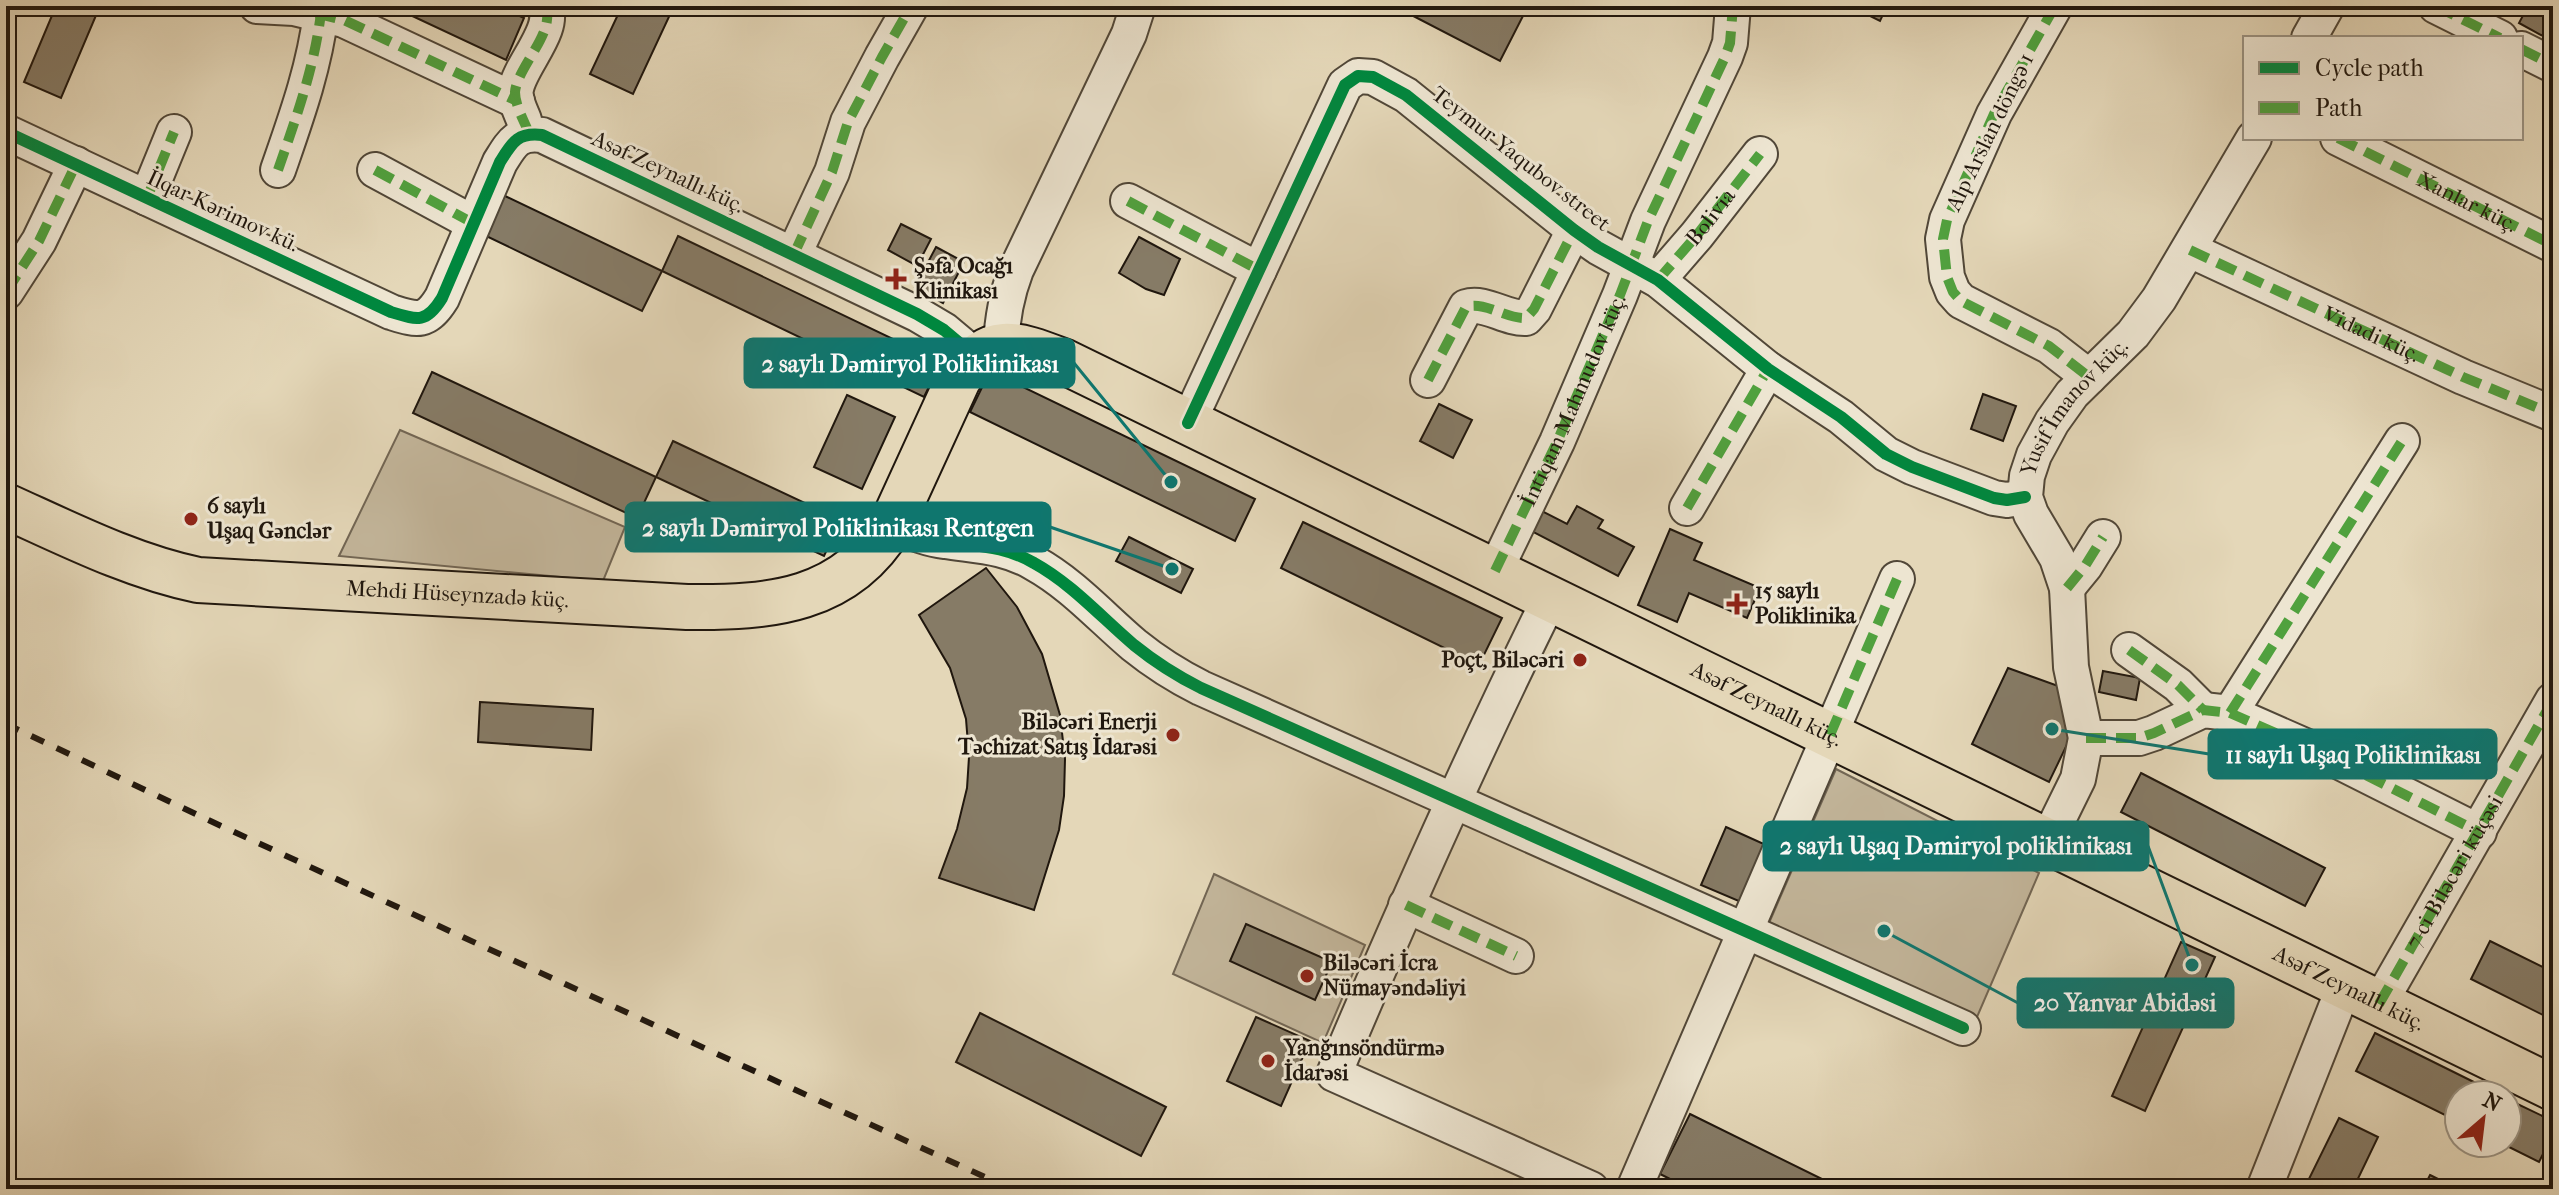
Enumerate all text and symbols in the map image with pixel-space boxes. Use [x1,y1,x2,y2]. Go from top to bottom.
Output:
legend [2243,36,2523,140]
street label: Alp Arslan döngə 1 [1940,49,2039,216]
text: Cycle path [2315,54,2424,82]
street label: Teymur Yaqubov street [1426,81,1616,237]
text: Path [2315,94,2363,122]
street label: Asəf Zeynallı küç. [587,125,748,219]
street label: İlqar Kərimov kü. [143,164,303,258]
street label: Xanlar küç. [2413,166,2521,238]
street label: Bolivia [1681,183,1742,251]
place label: Şəfa Ocağı Klinikası [914,253,1013,304]
marker: Şəfa Ocağı Klinikası [885,268,907,290]
street label: İntiqam Mahmudov küç. [1514,290,1632,511]
street label: Vidadi küç. [2318,300,2424,368]
street label: Yusif İmanov küç. [2015,333,2134,480]
callout: 2 saylı Dəmiryol Poliklinikası [745,339,1074,387]
text: 2 saylı Dəmiryol Poliklinikası [761,350,1059,378]
place label: 6 saylı Uşaq Gənclər [206,493,332,544]
callout: 2 saylı Dəmiryol Poliklinikası Rentgen [626,503,1050,551]
marker: 6 saylı Uşaq Gənclər [182,510,200,528]
text: 2 saylı Dəmiryol Poliklinikası Rentgen [642,514,1035,542]
street label: Mehdi Hüseynzadə küç. [345,575,569,613]
place label: 15 saylı Poliklinika [1755,578,1857,629]
marker: 15 saylı Poliklinika [1726,593,1748,615]
place label: Poçt, Biləcəri [1441,647,1564,673]
marker: Poçt, Biləcəri [1571,651,1589,669]
street label: Asəf Zeynallı küç. [1686,656,1847,752]
place label: Biləcəri Enerji Təchizat Satış İdarəsi [957,709,1157,760]
marker: Biləcəri Enerji Təchizat Satış İdarəsi [1164,726,1182,744]
callout: 11 saylı Uşaq Poliklinikası [2209,730,2496,778]
text: 11 saylı Uşaq Poliklinikası [2225,741,2482,770]
street label: 7-ci Biləcəri küçəsi [2401,791,2509,953]
callout: 2 saylı Uşaq Dəmiryol poliklinikası [1764,822,2148,870]
text: 2 saylı Uşaq Dəmiryol poliklinikası [1780,832,2133,861]
street label: Asəf Zeynallı küç. [2268,940,2429,1036]
place label: Biləcəri İcra Nümayəndəliyi [1323,948,1467,1001]
marker: Biləcəri İcra Nümayəndəliyi [1298,967,1316,985]
callout: 20 Yanvar Abidəsi [2018,979,2233,1027]
text: 20 Yanvar Abidəsi [2034,989,2217,1017]
place label: Yanğınsöndürmə İdarəsi [1283,1035,1445,1086]
marker: Yanğınsöndürmə İdarəsi [1259,1052,1277,1070]
north arrow [2443,1079,2523,1159]
text: N [2478,1087,2506,1118]

